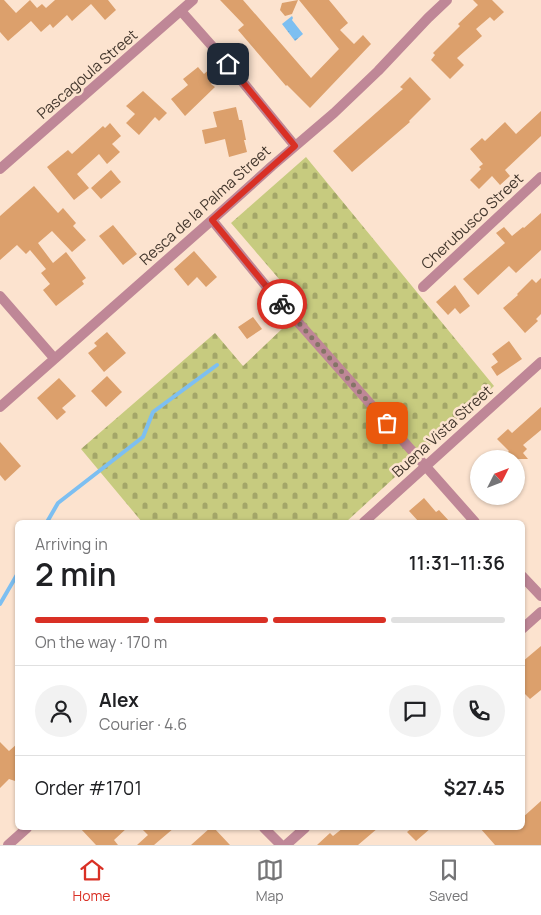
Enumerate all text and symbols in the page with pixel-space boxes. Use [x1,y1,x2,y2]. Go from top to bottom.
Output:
street label: Pascagoula Street [32,24,142,124]
pin [207,43,249,85]
icon: home [214,50,242,78]
street label: Resca de la Palma Street [135,140,275,270]
street label: Cherubusco Street [416,168,528,274]
courier [257,279,307,329]
icon: bike [268,290,296,318]
street label: Buena Vista Street [387,380,497,482]
pin [366,402,408,444]
icon: bag [373,409,401,437]
north arrow [470,450,525,505]
map controls [470,450,525,505]
text: Arriving in [35,533,108,555]
text: 11:31–11:36 [409,550,505,576]
text: 2 min [35,552,117,596]
text: On the way · 170 m [35,631,167,653]
button: person [35,685,87,737]
button: chat [389,685,441,737]
button: phone [453,685,505,737]
text: Alex [99,687,139,713]
text: Courier · 4.6 [99,713,187,735]
text: Order #1701 [35,775,142,801]
text: $27.45 [443,775,505,801]
tab: Home [73,856,110,905]
tab: Map [256,856,284,905]
tab: Saved [429,856,468,905]

